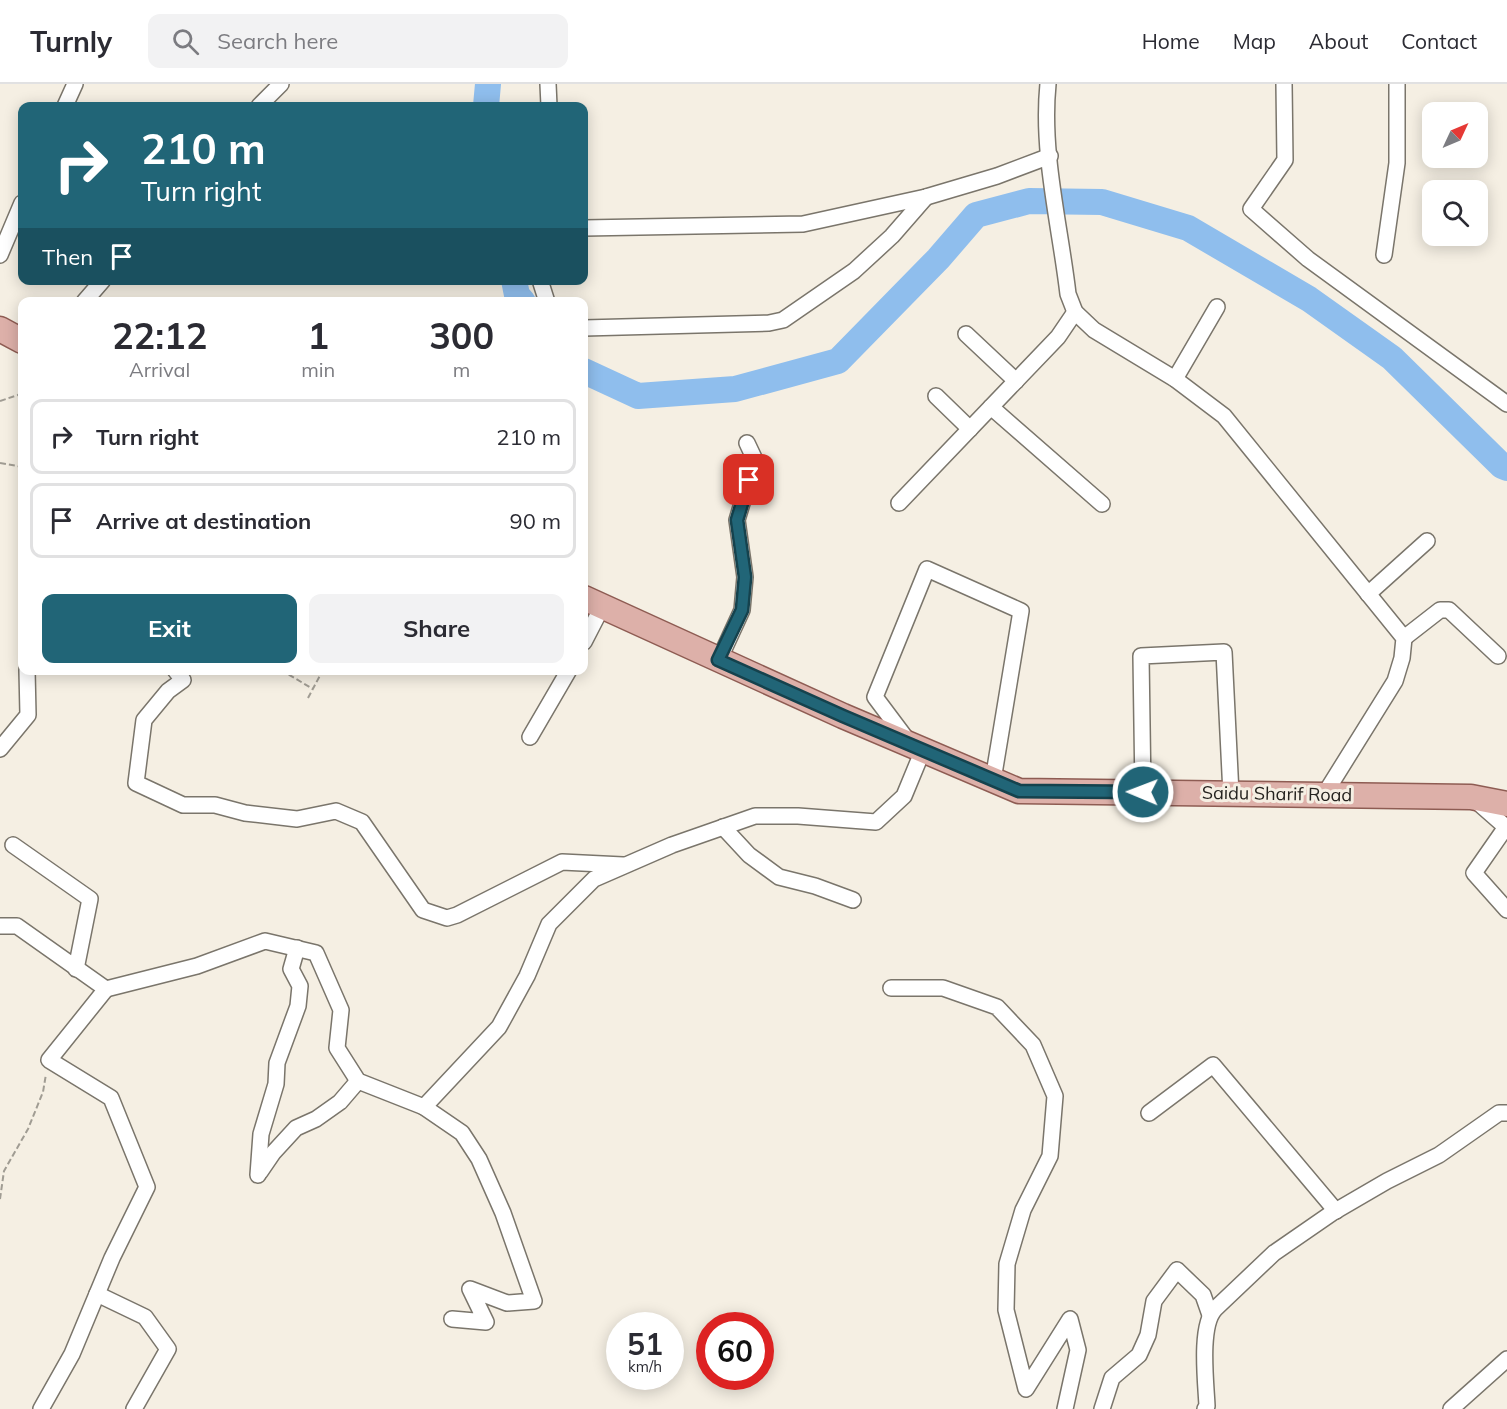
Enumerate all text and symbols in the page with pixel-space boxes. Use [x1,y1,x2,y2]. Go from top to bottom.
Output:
search box [148,14,568,68]
text: Turnly [30,24,112,59]
icon: search [169,25,202,58]
text: Search here [217,27,338,55]
text: Home [1142,28,1200,54]
text: Map [1233,28,1276,54]
text: About [1309,28,1368,54]
text: Contact [1401,28,1477,54]
north arrow [1422,102,1488,168]
map controls [1422,102,1488,246]
text: 210 m [141,122,266,175]
icon: right [42,126,120,204]
text: Turn right [141,174,261,208]
button: search [1422,180,1488,246]
icon: arrive [105,240,138,273]
text: Then [42,243,93,271]
text: 22:12 [112,313,207,358]
text: 1 [307,313,329,358]
text: 300 [429,313,494,358]
text: Arrival [129,357,190,382]
text: min [301,357,335,382]
text: m [453,357,470,382]
icon: right [45,420,78,453]
text: Turn right [96,423,199,451]
text: 210 m [496,423,561,451]
pin [723,454,774,505]
icon: arrive [732,463,765,496]
icon: arrive [45,504,78,537]
text: Arrive at destination [96,507,311,535]
text: 90 m [510,507,561,535]
button: Exit [42,594,297,663]
button: Share [309,594,564,663]
position arrow [1111,760,1175,824]
street label: Saidu Sharif Road [1202,781,1352,806]
speed limit sign: 60 [696,1312,774,1390]
text: 51 [627,1325,663,1363]
text: km/h [628,1357,662,1376]

